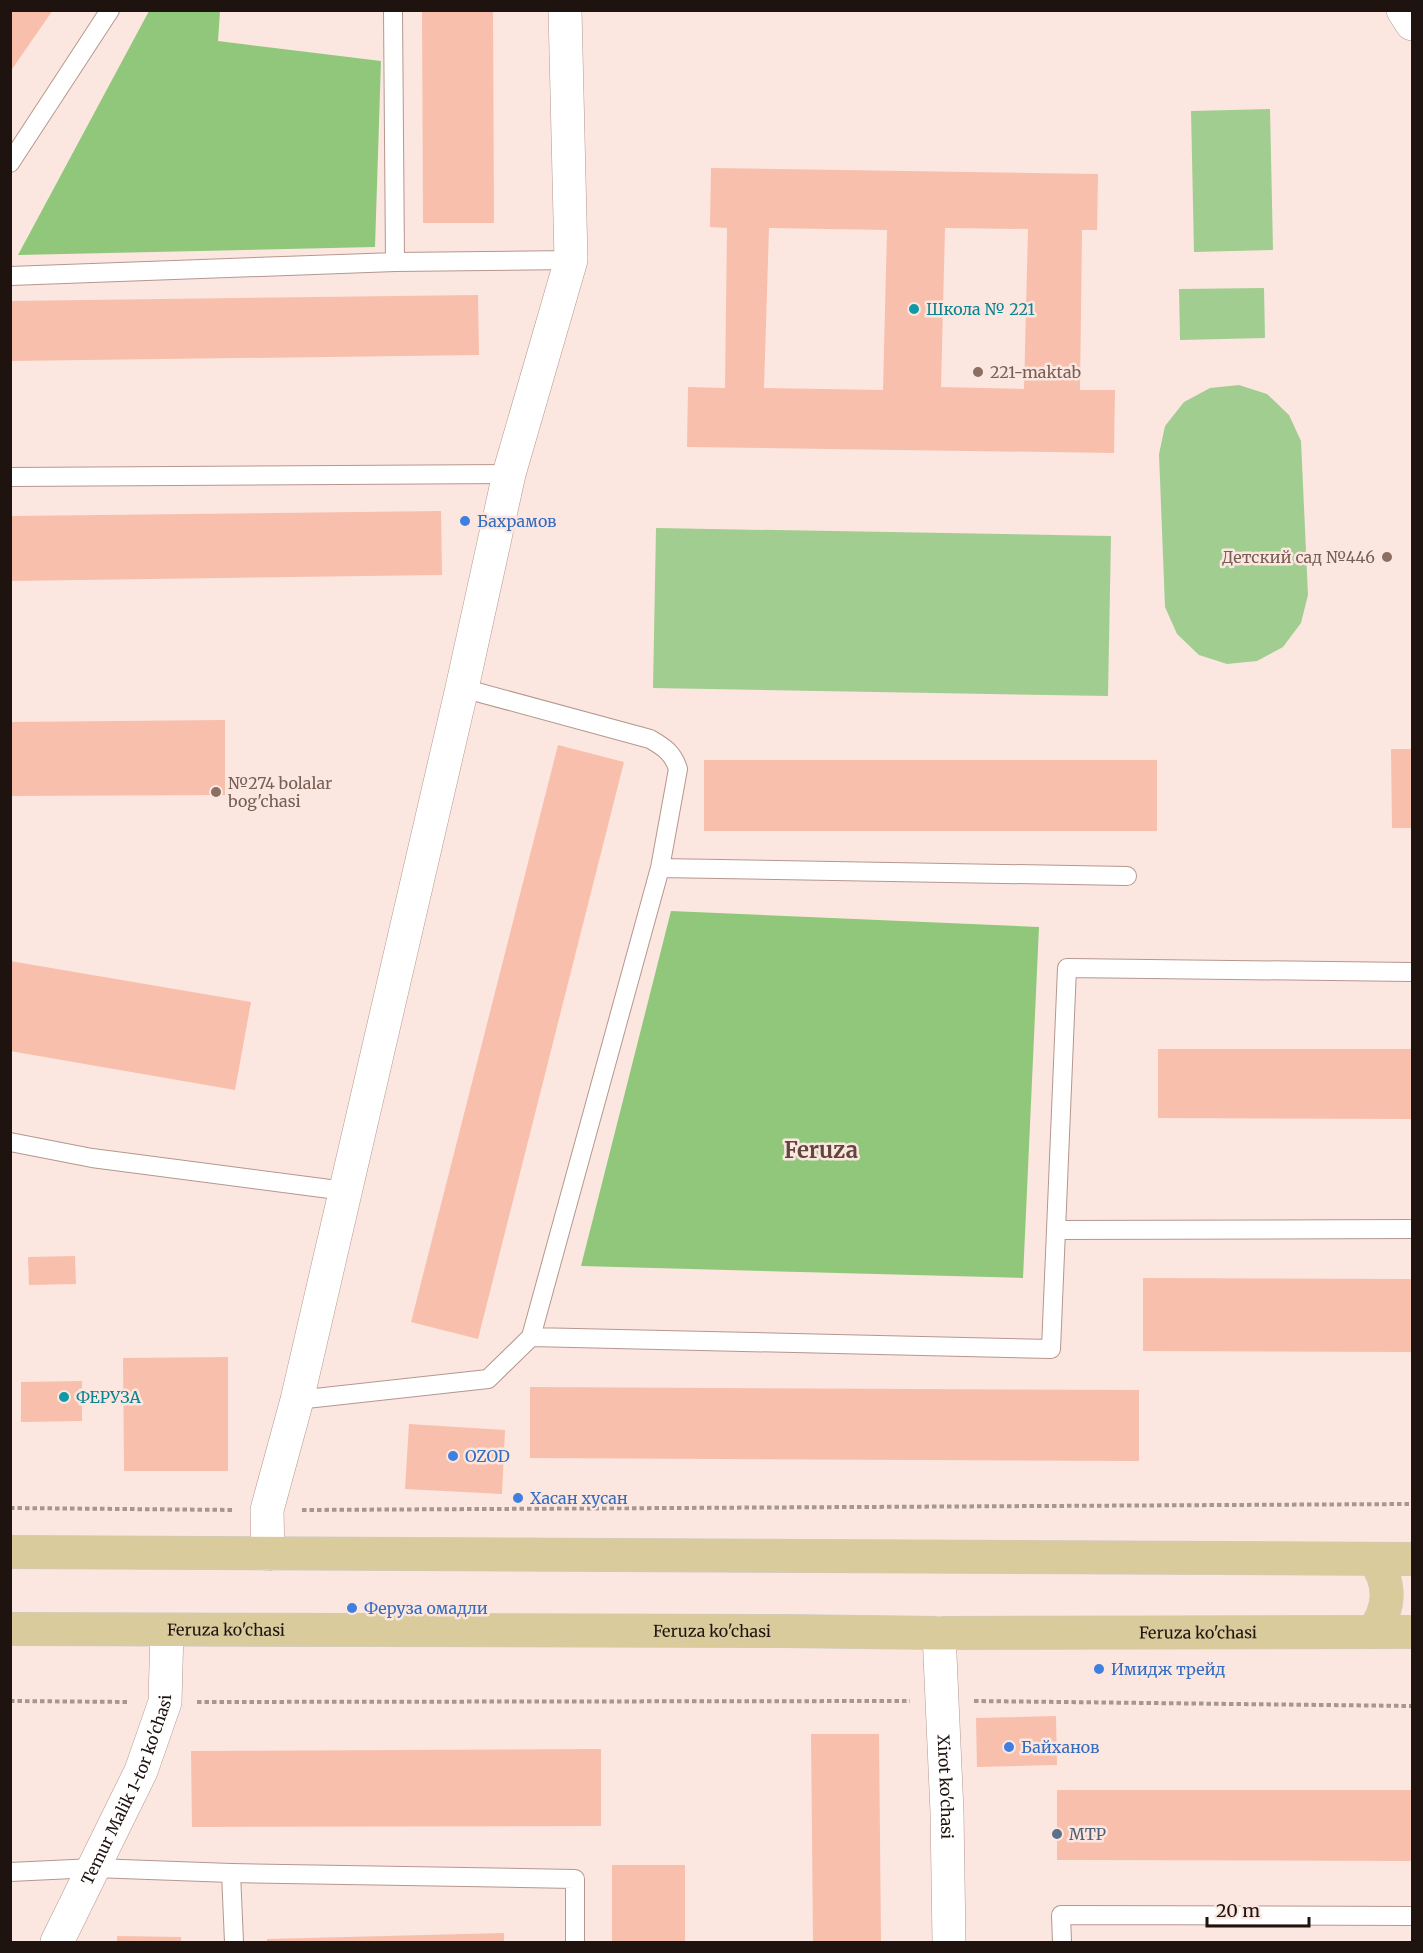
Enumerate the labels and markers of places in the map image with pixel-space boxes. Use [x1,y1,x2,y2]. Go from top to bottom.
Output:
place label: Школа № 221 [926,299,1035,319]
marker: Школа № 221 [907,302,921,316]
place label: 221-maktab [990,362,1081,382]
marker: 221-maktab [971,365,985,379]
place label: Бахрамов [477,511,556,531]
marker: Бахрамов [458,514,472,528]
place label: Детский сад №446 [1222,547,1375,567]
marker: Детский сад №446 [1380,550,1394,564]
place label: №274 bolalar bog'chasi [227,773,332,811]
marker: №274 bolalar bog'chasi [209,785,223,799]
place label: ФЕРУЗА [76,1387,142,1407]
marker: ФЕРУЗА [57,1390,71,1404]
place label: OZOD [465,1446,510,1466]
marker: OZOD [446,1449,460,1463]
place label: Хасан хусан [530,1488,628,1508]
marker: Хасан хусан [511,1491,525,1505]
place label: Феруза омадли [364,1598,488,1618]
marker: Феруза омадли [345,1601,359,1615]
place label: Имидж трейд [1111,1659,1225,1679]
marker: Имидж трейд [1092,1662,1106,1676]
place label: Байханов [1021,1737,1099,1757]
marker: Байханов [1002,1740,1016,1754]
place label: MTP [1069,1824,1106,1844]
marker: MTP [1050,1827,1064,1841]

